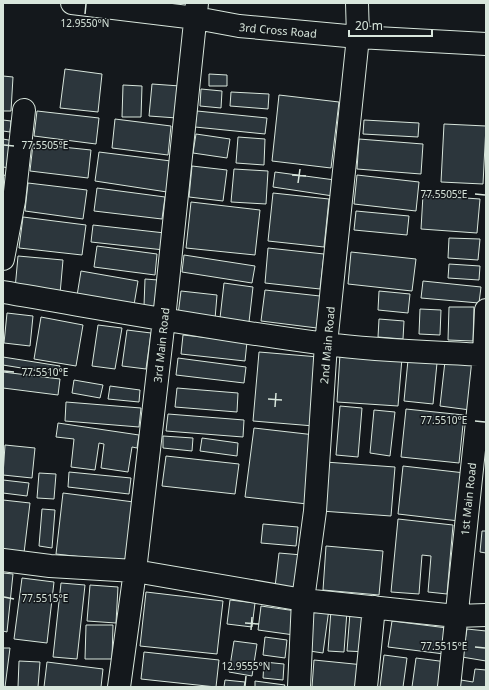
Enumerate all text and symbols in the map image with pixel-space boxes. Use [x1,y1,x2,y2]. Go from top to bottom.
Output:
scale bar [349,12,432,38]
text: 12.9550°N [61,16,109,30]
text: 20 m [355,17,383,34]
street label: 3rd Cross Road [238,19,318,41]
text: 77.5505°E [22,138,68,152]
text: 77.5505°E [421,187,467,201]
street label: 2nd Main Road [316,306,338,384]
street label: 3rd Main Road [150,307,172,383]
text: 77.5510°E [22,365,68,379]
text: 77.5510°E [421,413,467,427]
street label: 1st Main Road [457,462,479,536]
text: 77.5515°E [22,591,68,605]
text: 77.5515°E [421,639,467,653]
text: 12.9555°N [222,659,270,673]

